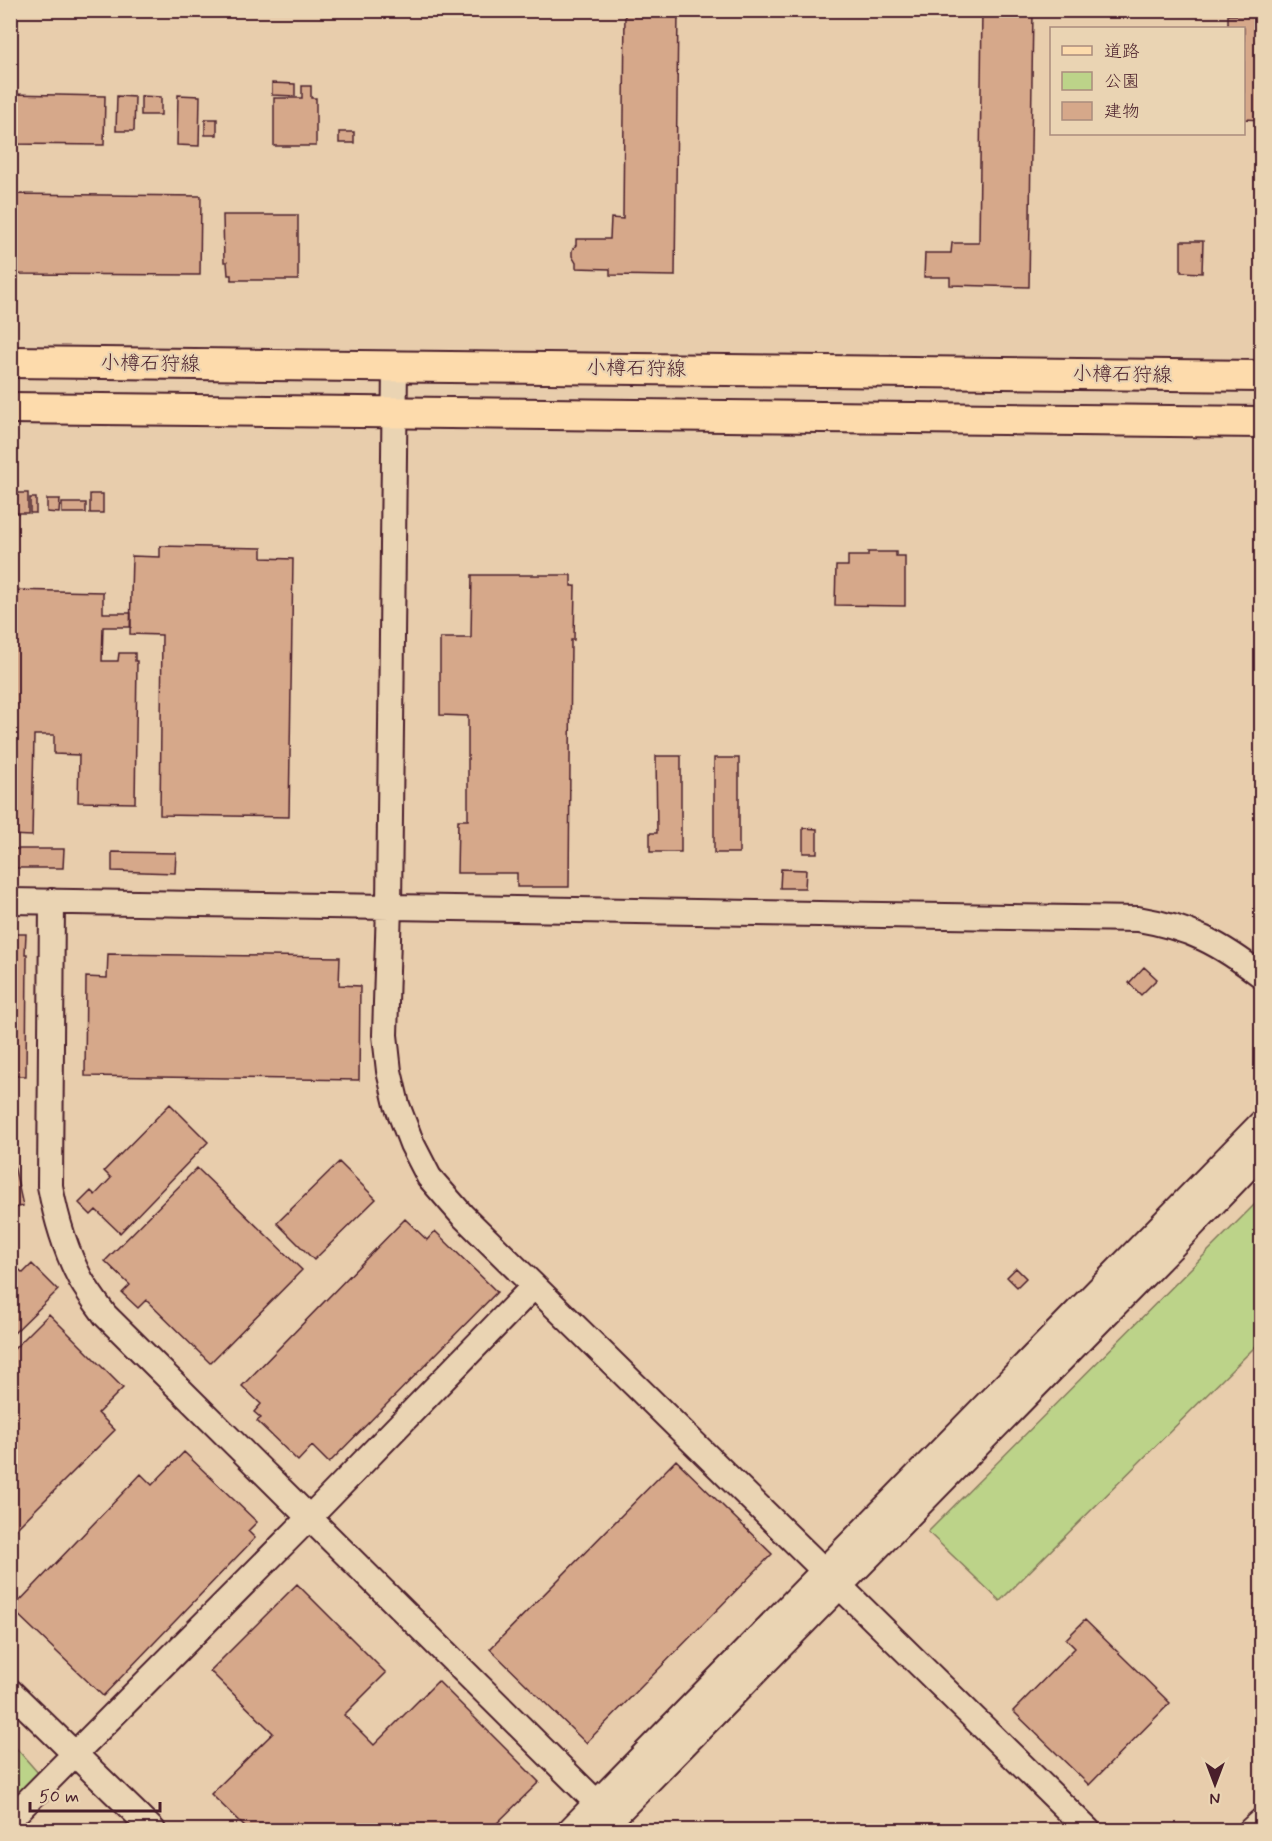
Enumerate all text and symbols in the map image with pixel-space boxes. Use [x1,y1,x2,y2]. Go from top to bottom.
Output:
legend [1050,27,1245,135]
text: 道路 [1104,40,1140,64]
text: 公園 [1104,70,1140,94]
text: 建物 [1104,100,1140,124]
street label: 小樽石狩線 [100,350,200,378]
street label: 小樽石狩線 [586,355,686,383]
street label: 小樽石狩線 [1072,361,1172,389]
north arrow [1185,1754,1245,1814]
scale bar [30,1775,160,1813]
text: 50 m [39,1785,79,1809]
text: N [1210,1787,1220,1808]

